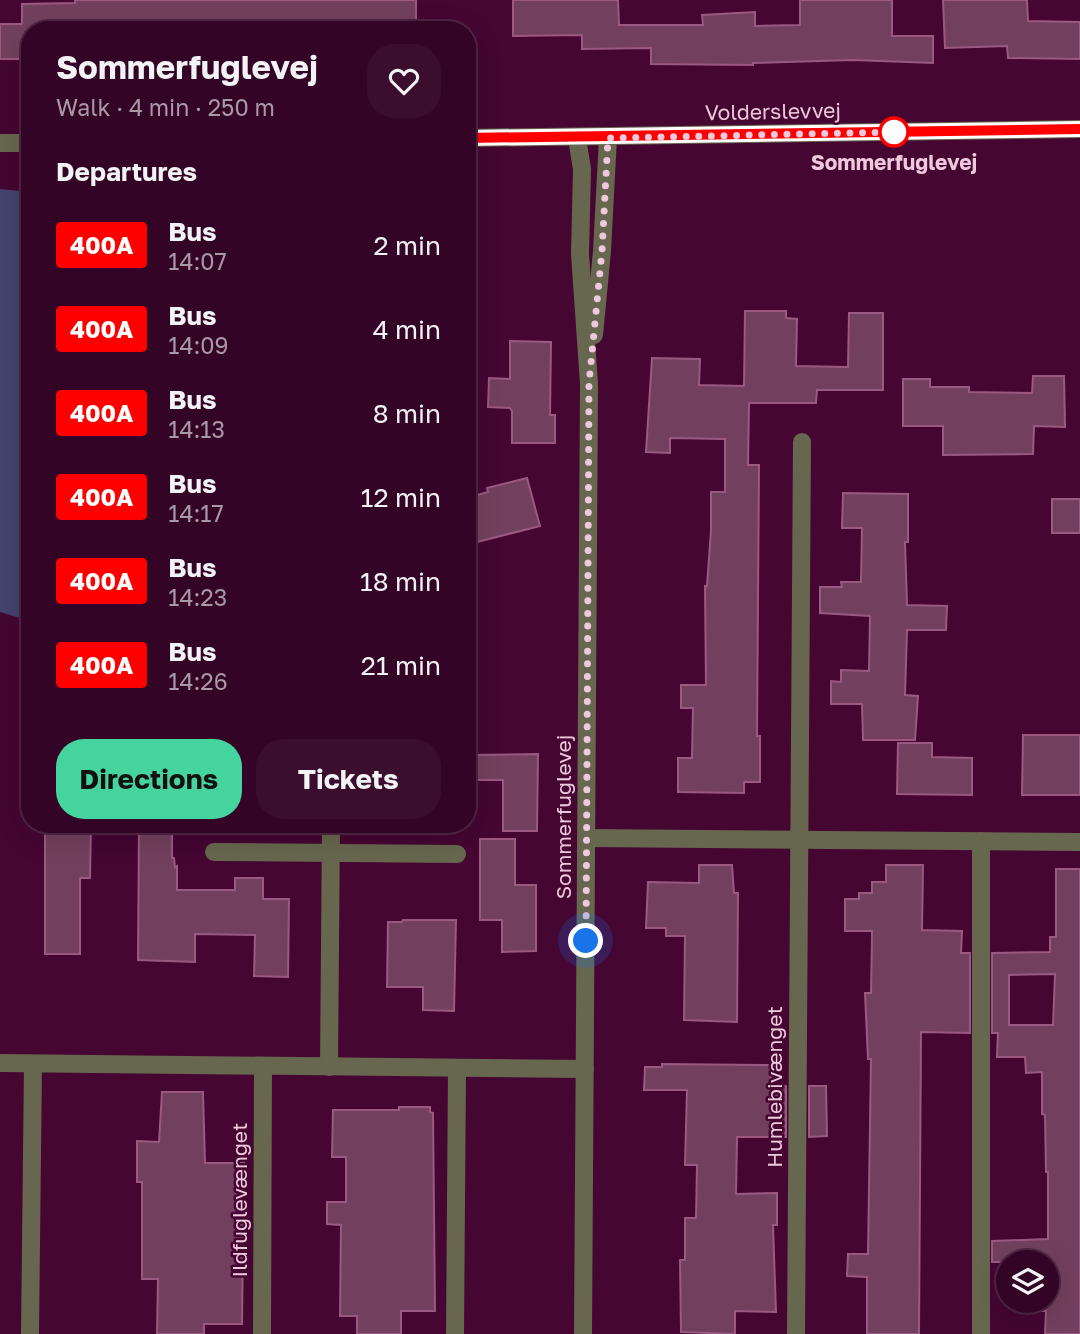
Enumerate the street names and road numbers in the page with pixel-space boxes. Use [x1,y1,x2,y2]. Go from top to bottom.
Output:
street label: Volderslevvej [705,97,841,125]
street label: Sommerfuglevej [550,735,576,899]
street label: Humlebivænget [761,1006,787,1168]
street label: Ildfuglevænget [226,1123,252,1277]

